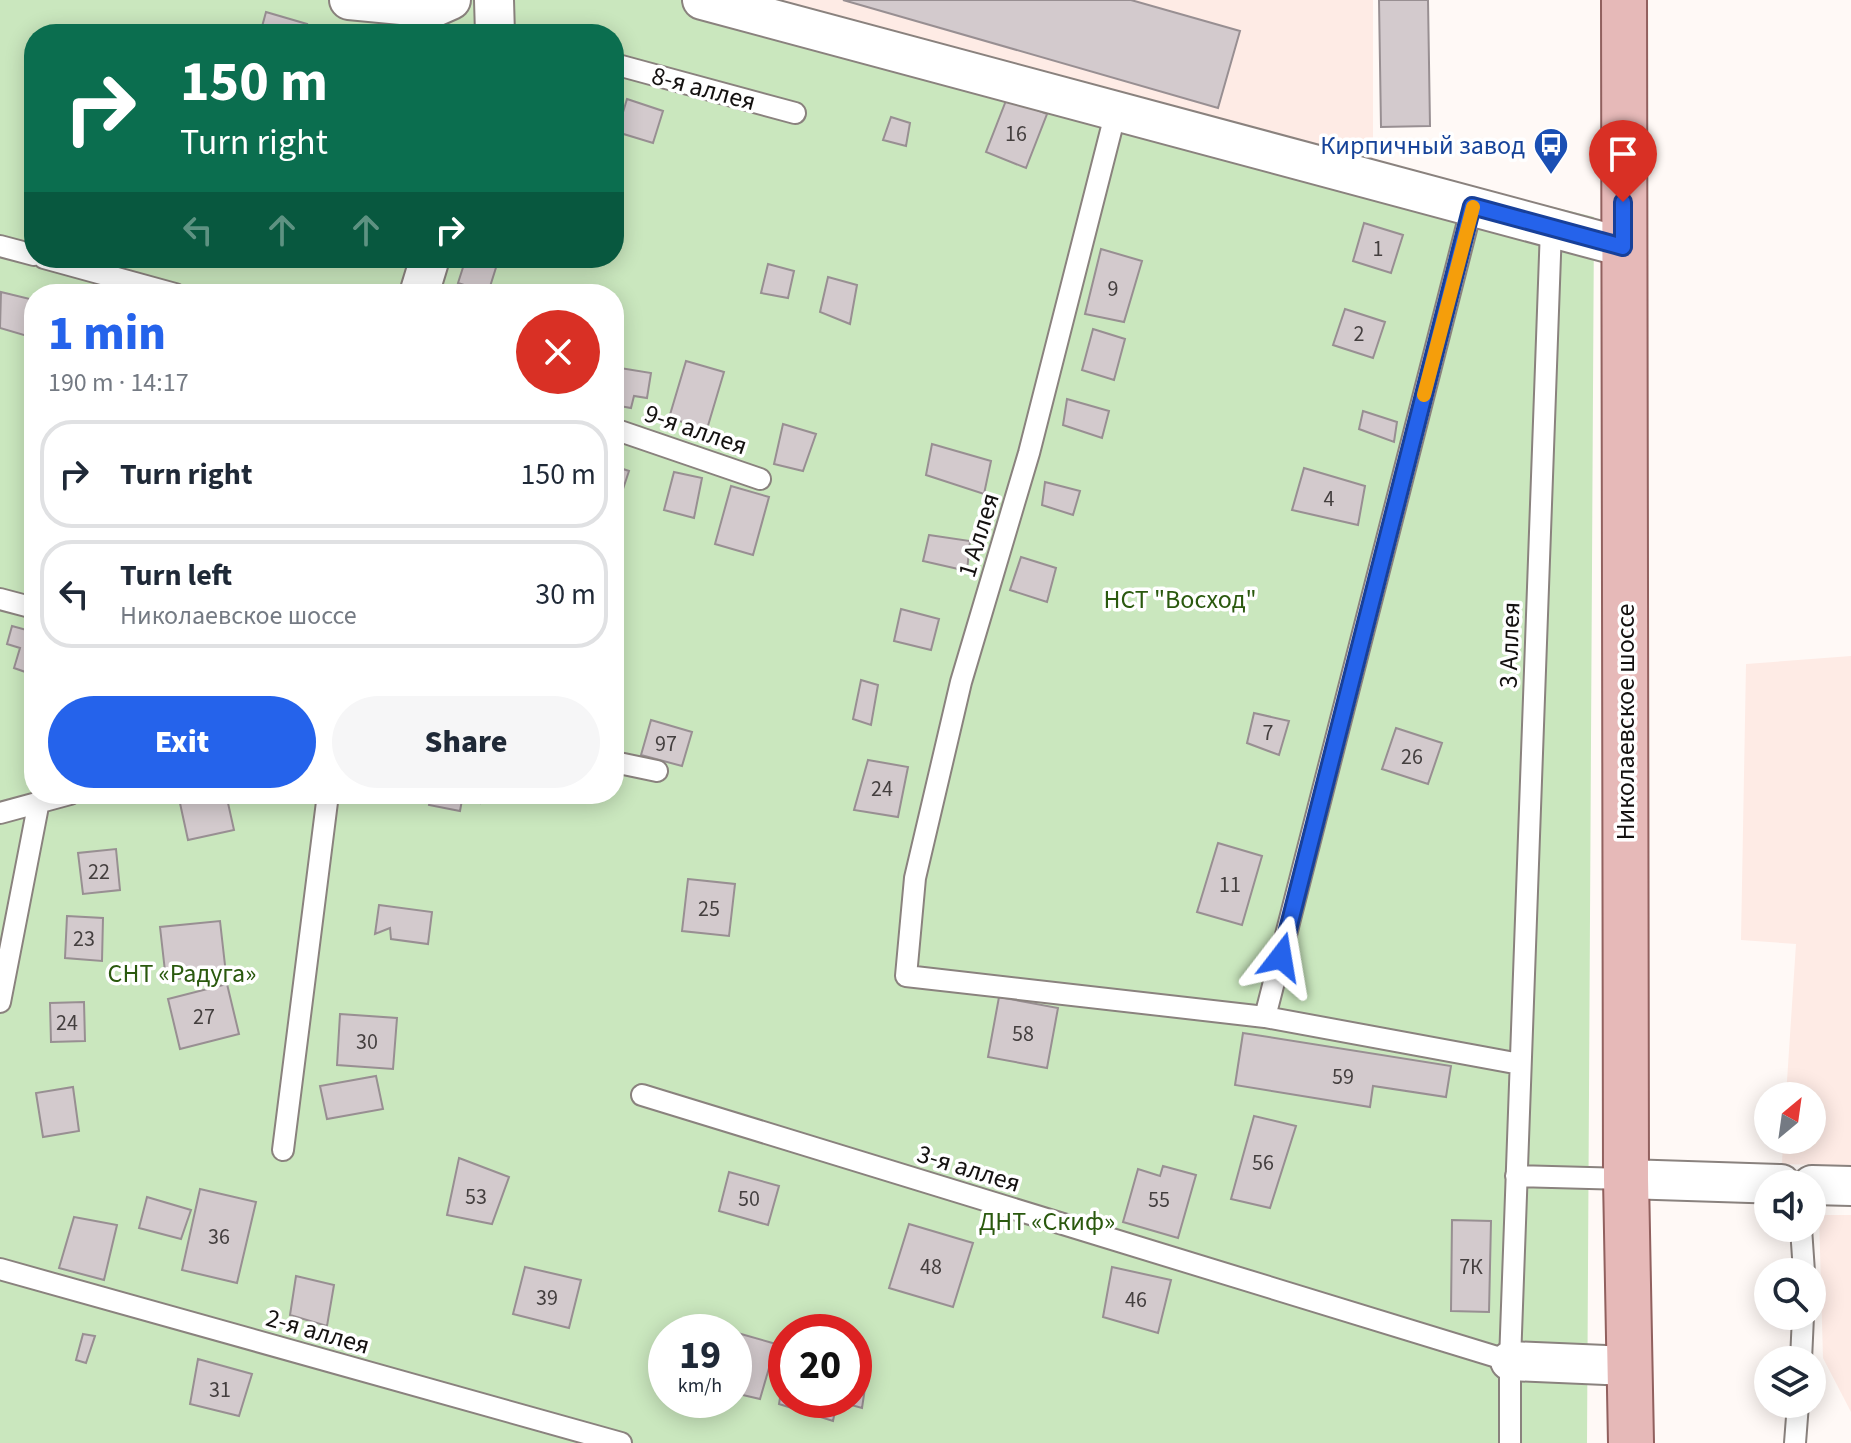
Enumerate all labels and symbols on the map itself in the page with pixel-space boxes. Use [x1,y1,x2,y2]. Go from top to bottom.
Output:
street label: 8-я аллея [648,57,760,120]
house number: 16 [1005,118,1027,150]
pin [1589,120,1657,202]
bus stop icon: Кирпичный завод [1532,126,1570,176]
place label: Кирпичный завод [1320,127,1525,164]
house number: 1 [1373,233,1383,265]
house number: 9 [1108,273,1118,305]
house number: 2 [1354,318,1364,350]
street label: 9-я аллея [640,395,752,464]
house number: 4 [1324,483,1335,515]
street label: 1 Аллея [948,488,1009,582]
park label: НСТ "Восход" [1104,581,1256,618]
street label: 3 Аллея [1489,601,1529,689]
street label: Николаевское шоссе [1607,604,1644,840]
house number: 7 [1263,717,1274,749]
house number: 97 [655,728,677,760]
house number: 26 [1401,741,1423,773]
house number: 24 [871,773,893,805]
house number: 22 [88,856,110,888]
house number: 11 [1219,869,1241,901]
house number: 25 [698,893,720,925]
position arrow [1239,915,1323,999]
house number: 23 [73,923,95,955]
park label: СНТ «Радуга» [108,955,256,992]
house number: 27 [193,1001,215,1033]
house number: 24 [56,1007,78,1039]
house number: 58 [1012,1018,1034,1050]
house number: 30 [356,1026,378,1058]
house number: 59 [1332,1061,1354,1093]
north arrow [1754,1082,1826,1154]
street label: 3-я аллея [913,1135,1025,1202]
house number: 56 [1252,1147,1274,1179]
house number: 53 [465,1181,487,1213]
house number: 50 [738,1183,760,1215]
house number: 55 [1148,1184,1170,1216]
park label: ДНТ «Скиф» [979,1203,1115,1240]
house number: 36 [208,1221,230,1253]
house number: 48 [920,1251,942,1283]
house number: 7К [1459,1251,1483,1283]
house number: 39 [536,1282,558,1314]
house number: 46 [1125,1284,1147,1316]
street label: 2-я аллея [262,1299,374,1364]
speed limit sign: 20 [768,1314,872,1418]
house number: 31 [209,1374,231,1406]

